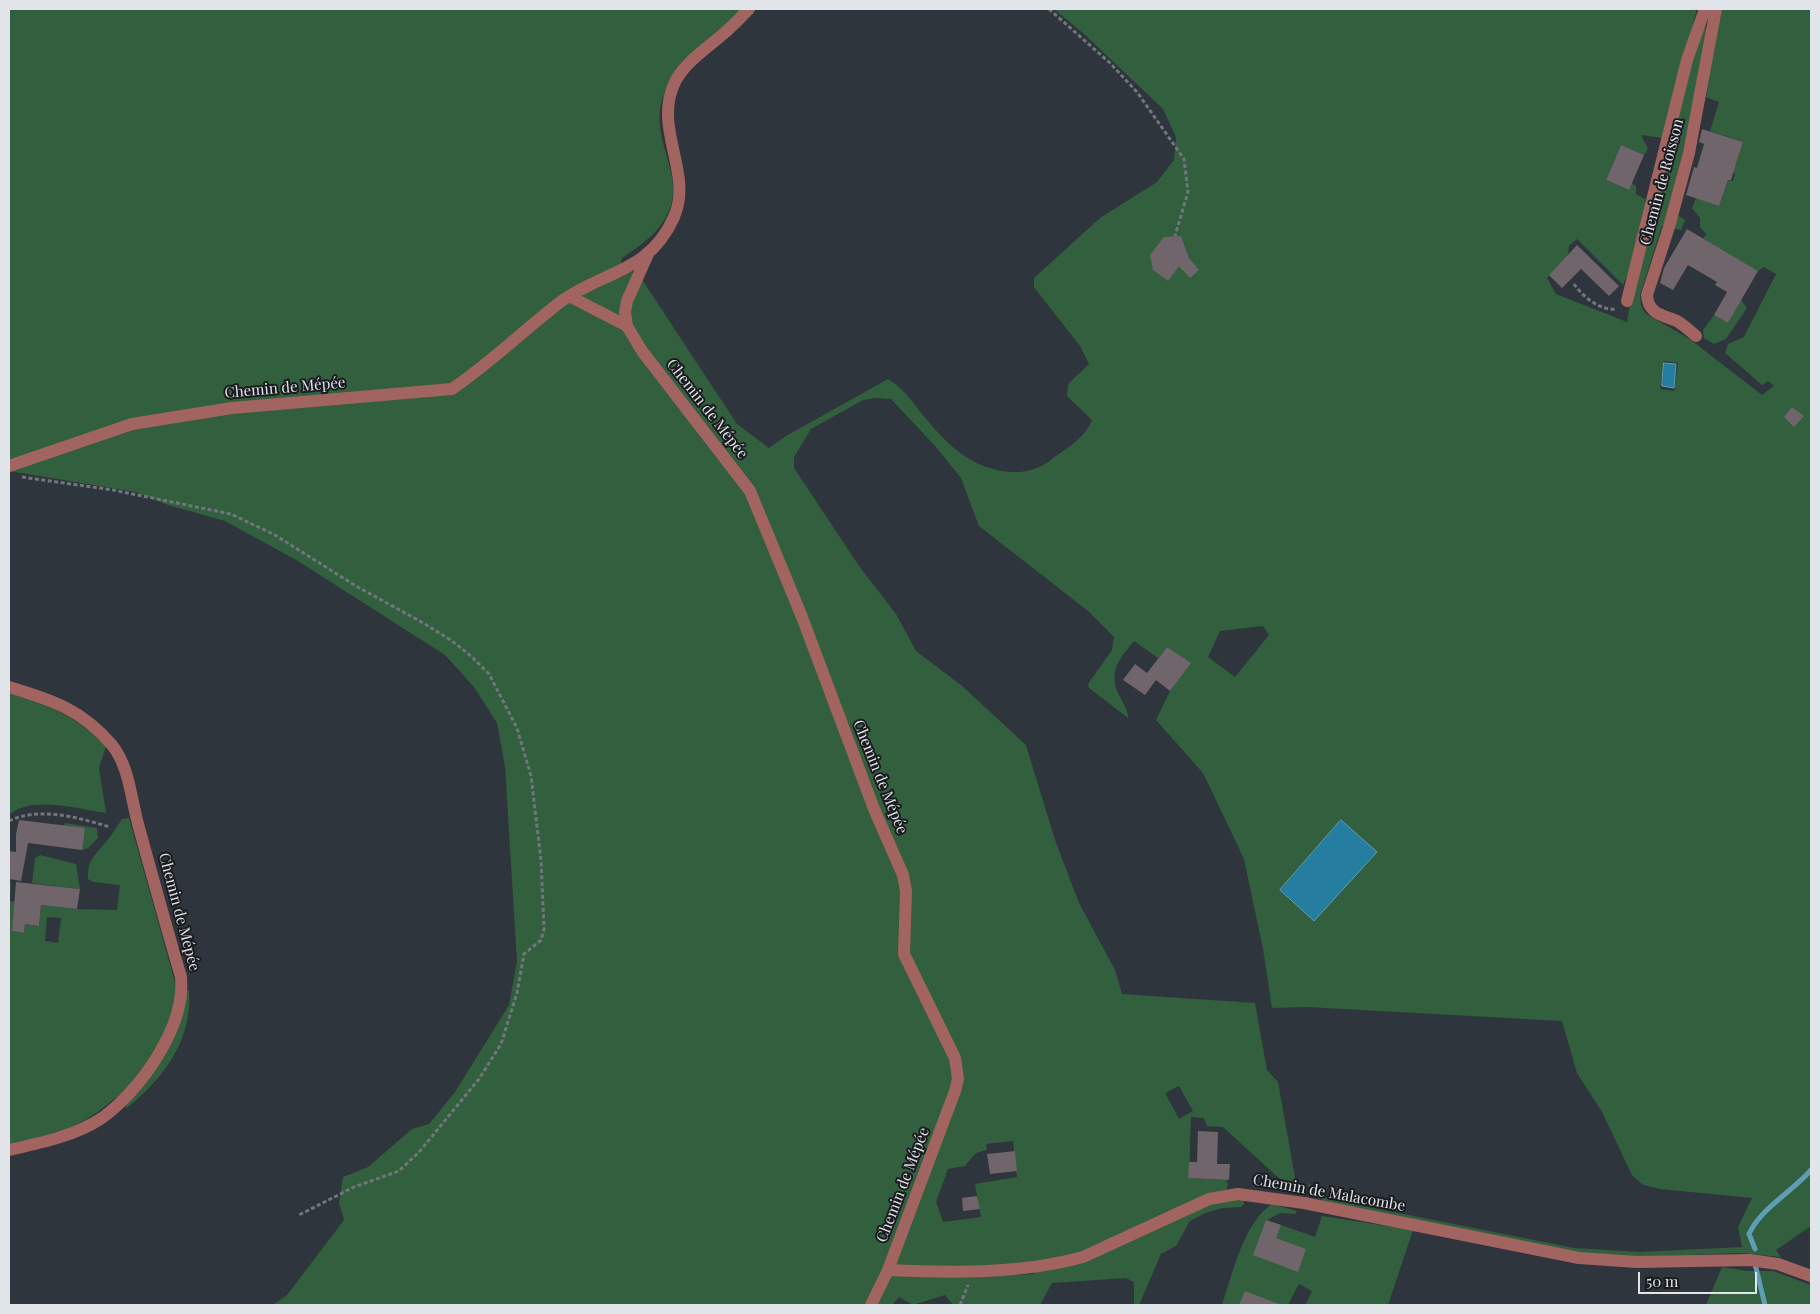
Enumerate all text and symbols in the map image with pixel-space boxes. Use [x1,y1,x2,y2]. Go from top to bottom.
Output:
street label: Chemin de Roisson [1636,117,1688,247]
street label: Chemin de Mépée [663,356,751,462]
street label: Chemin de Mépée [224,374,346,402]
street label: Chemin de Mépée [849,717,911,837]
street label: Chemin de Mépée [155,851,203,973]
street label: Chemin de Mépée [873,1125,933,1245]
street label: Chemin de Malacombe [1251,1171,1407,1215]
scale bar [1640,1262,1759,1294]
text: 50 m [1646,1271,1678,1291]

